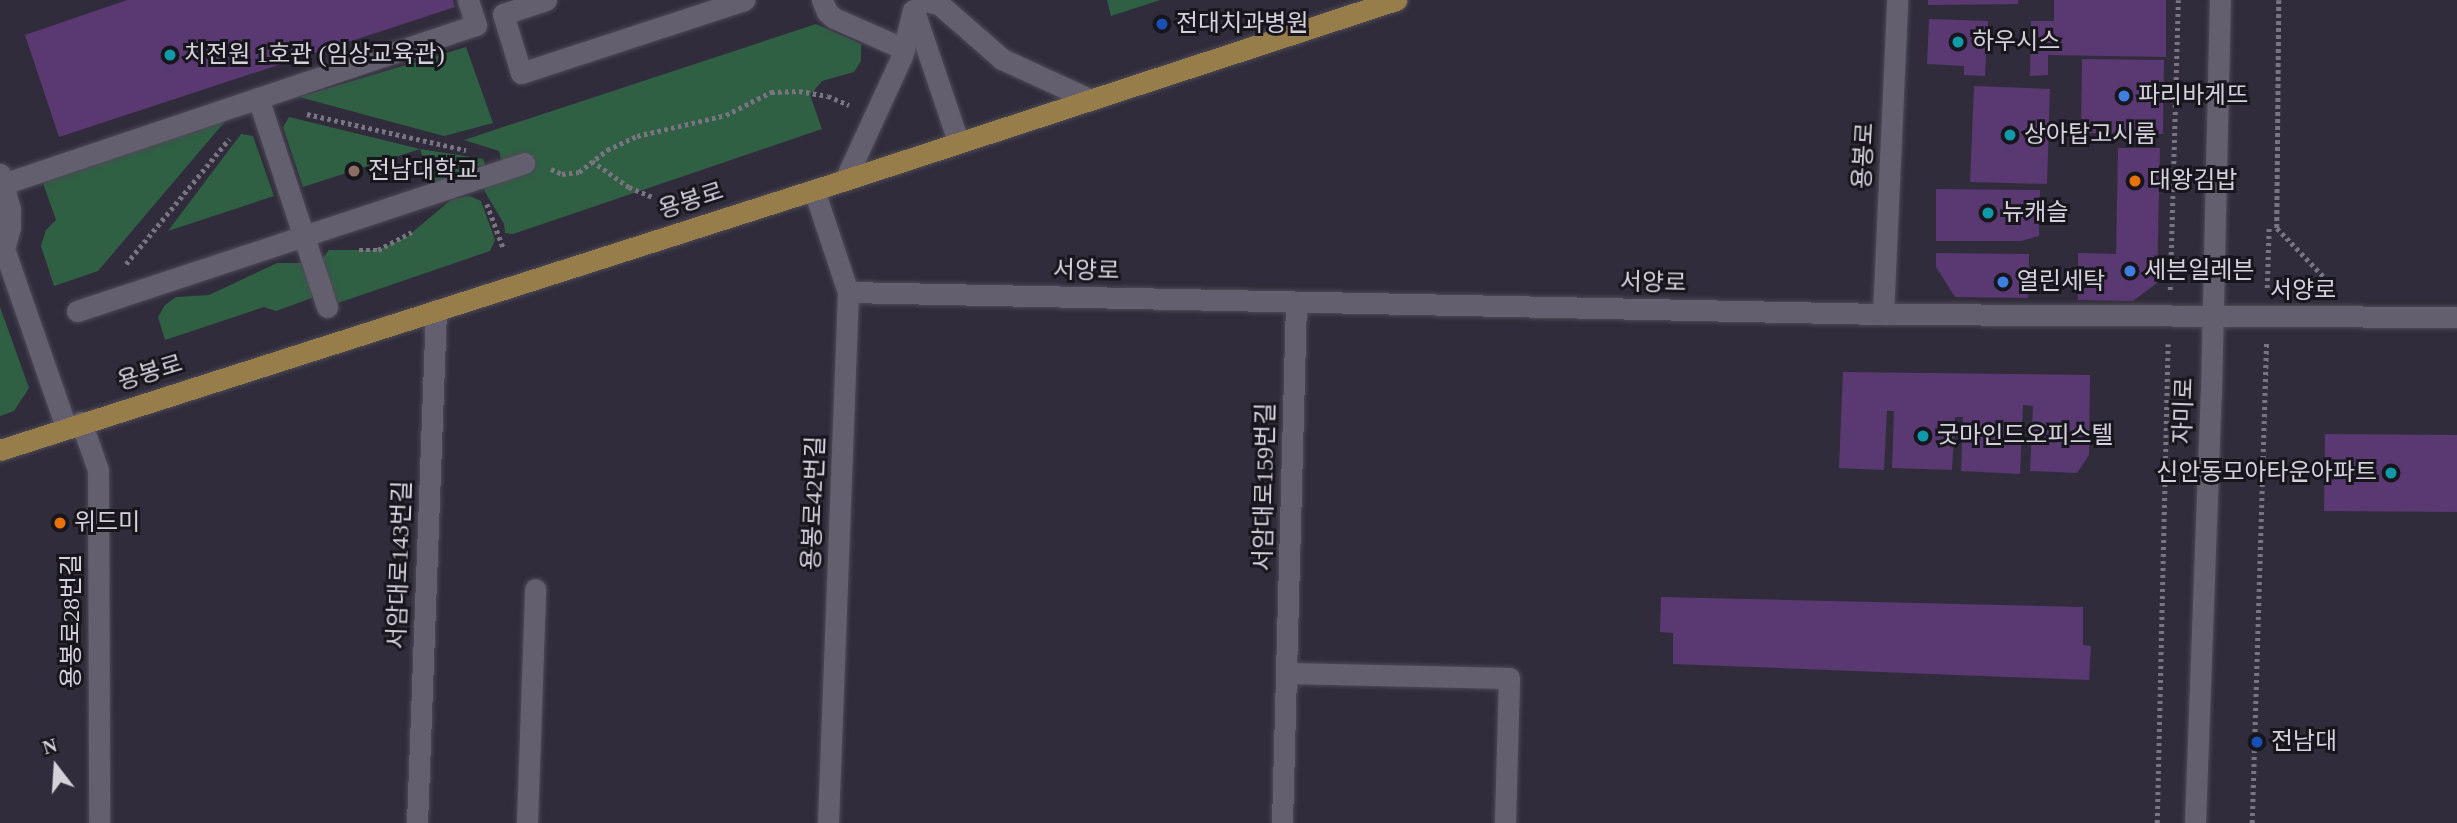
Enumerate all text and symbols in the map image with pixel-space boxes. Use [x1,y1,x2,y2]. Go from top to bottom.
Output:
place label: 전대치과병원 [1176,10,1308,38]
marker: 전대치과병원 [1154,16,1170,32]
place label: 하우시스 [1972,28,2060,56]
marker: 하우시스 [1950,34,1966,50]
place label: 치전원 1호관 (임상교육관) [184,41,445,69]
marker: 치전원 1호관 (임상교육관) [162,47,178,63]
place label: 파리바게뜨 [2138,82,2248,110]
marker: 파리바게뜨 [2116,88,2132,104]
place label: 상아탑고시룸 [2024,121,2156,149]
street label: 용봉로 [1848,122,1880,190]
marker: 상아탑고시룸 [2002,127,2018,143]
place label: 전남대학교 [368,157,478,185]
marker: 전남대학교 [346,163,362,179]
place label: 대왕김밥 [2149,167,2237,195]
marker: 대왕김밥 [2127,173,2143,189]
street label: 용봉로 [655,177,727,225]
place label: 뉴캐슬 [2002,199,2068,227]
marker: 뉴캐슬 [1980,205,1996,221]
street label: 서양로 [1053,256,1119,286]
place label: 세븐일레븐 [2144,257,2254,285]
marker: 세븐일레븐 [2122,263,2138,279]
street label: 서양로 [1620,268,1686,298]
place label: 열린세탁 [2017,268,2105,296]
marker: 열린세탁 [1995,274,2011,290]
street label: 서양로 [2270,277,2336,305]
street label: 용봉로 [114,350,186,396]
street label: 자미로 [2168,377,2200,445]
street label: 서암대로159번길 [1249,403,1281,571]
place label: 굿마인드오피스텔 [1937,422,2114,450]
marker: 굿마인드오피스텔 [1915,428,1931,444]
street label: 용봉로42번길 [797,435,831,571]
place label: 신안동모아타운아파트 [2156,459,2377,487]
marker: 신안동모아타운아파트 [2383,465,2399,481]
street label: 서암대로143번길 [383,480,417,650]
place label: 위드미 [74,509,140,537]
marker: 위드미 [52,515,68,531]
street label: 용봉로28번길 [58,554,86,688]
place label: 전남대 [2271,728,2337,756]
north arrow [21,732,91,802]
text: N [40,734,59,758]
marker: 전남대 [2249,734,2265,750]

